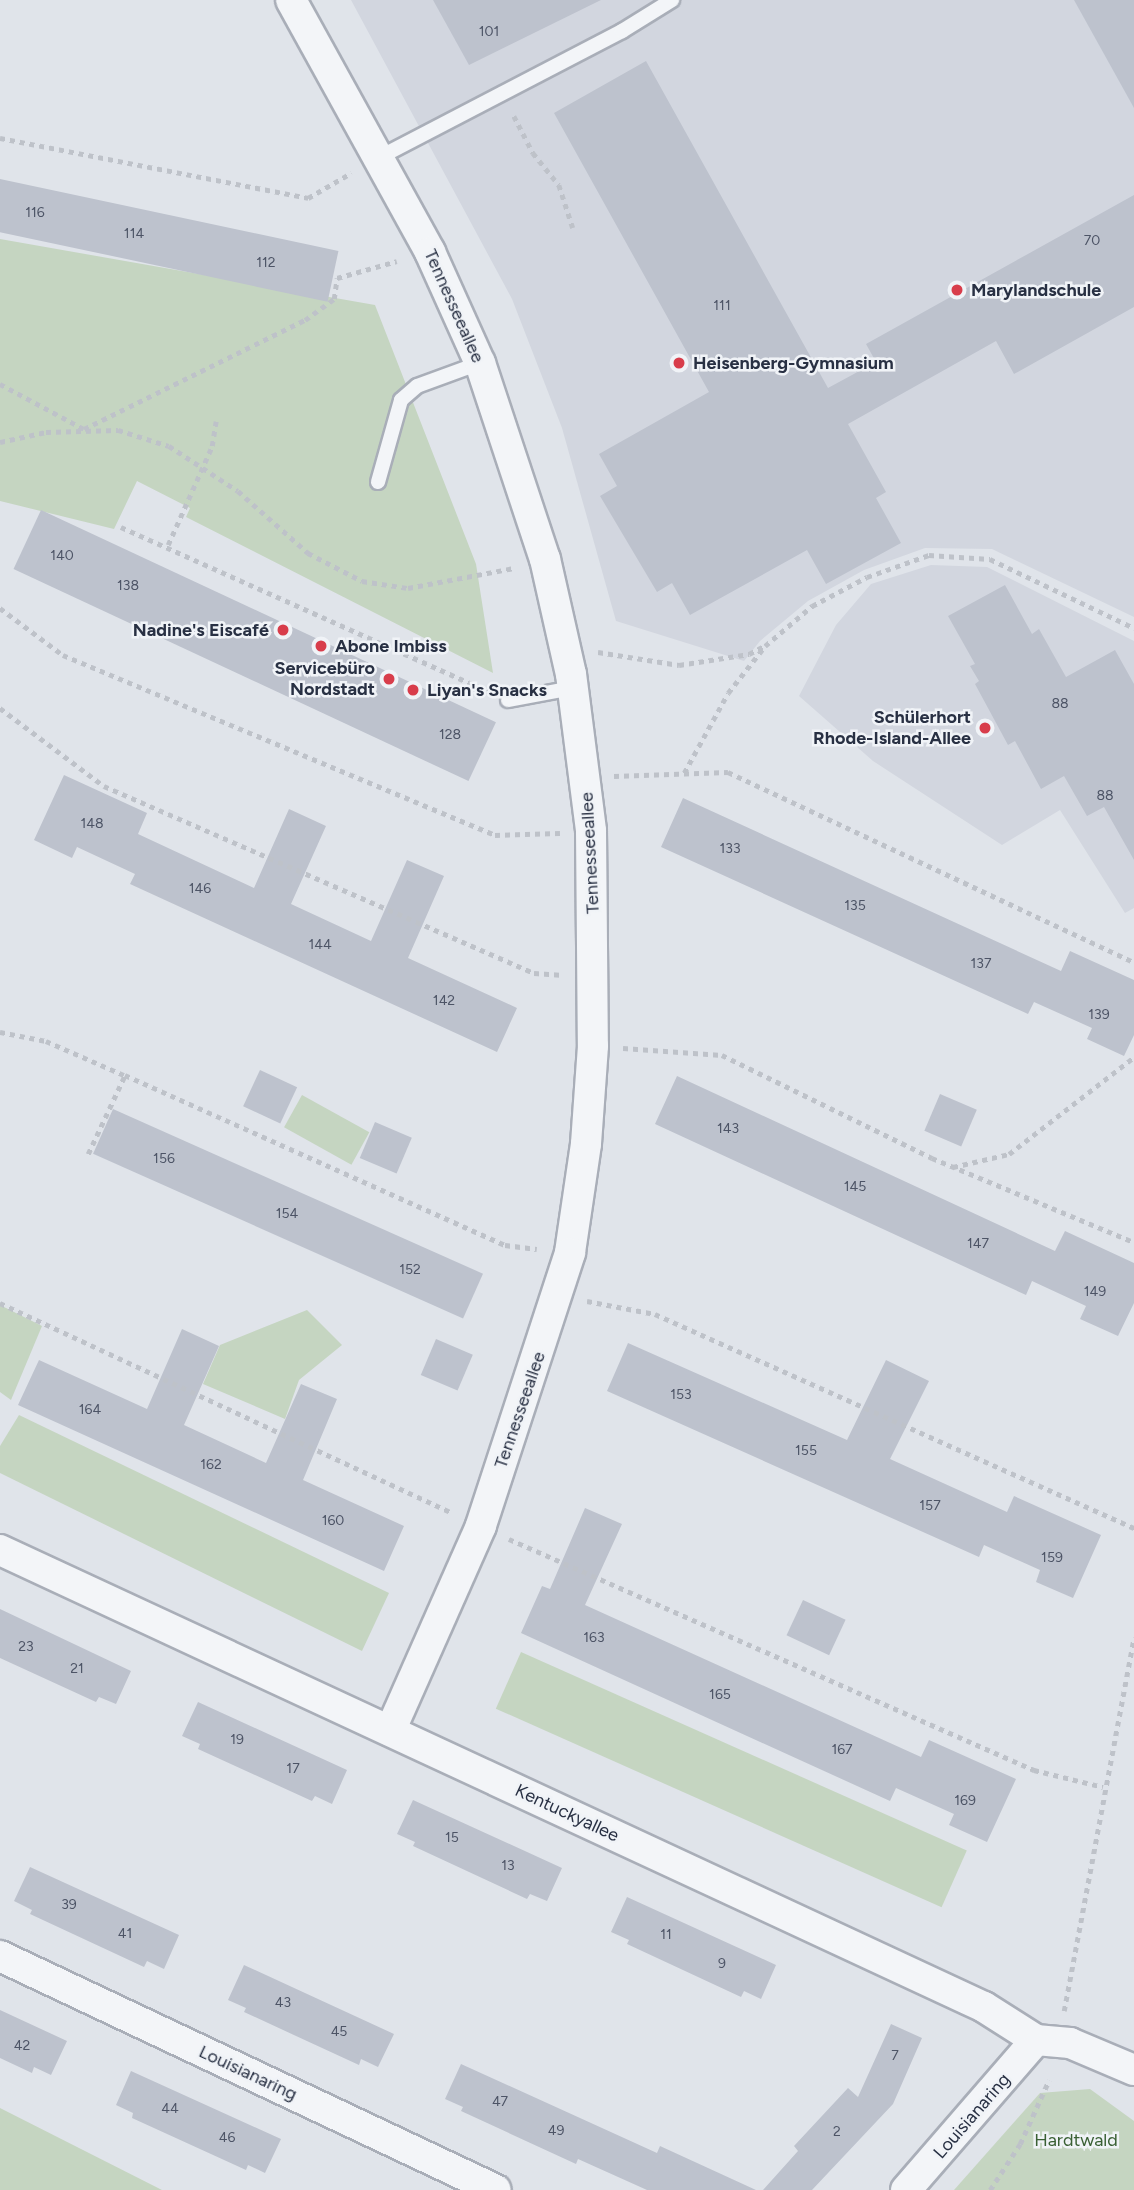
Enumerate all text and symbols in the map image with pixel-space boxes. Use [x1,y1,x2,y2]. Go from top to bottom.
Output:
house number: 101 [479,24,499,40]
house number: 116 [25,205,45,221]
house number: 114 [124,226,144,242]
house number: 70 [1084,233,1100,249]
street label: Tennesseeallee [419,246,489,366]
house number: 112 [256,255,276,271]
place label: Marylandschule [971,279,1101,301]
marker: Marylandschule [949,282,965,298]
house number: 111 [713,298,731,314]
place label: Heisenberg-Gymnasium [693,352,894,374]
marker: Heisenberg-Gymnasium [671,355,687,371]
house number: 140 [50,548,74,564]
house number: 138 [117,578,139,594]
place label: Nadine's Eiscafé [133,619,269,641]
marker: Nadine's Eiscafé [275,622,291,638]
place label: Abone Imbiss [335,635,447,657]
marker: Abone Imbiss [313,638,329,654]
place label: Servicebüro Nordstadt [275,658,375,700]
marker: Servicebüro Nordstadt [381,671,397,687]
place label: Liyan's Snacks [427,679,547,701]
marker: Liyan's Snacks [405,682,421,698]
house number: 88 [1051,696,1069,712]
place label: Schülerhort Rhode-Island-Allee [813,707,971,750]
marker: Schülerhort Rhode-Island-Allee [977,720,993,736]
house number: 128 [439,727,461,743]
house number: 88 [1096,788,1114,804]
street label: Tennesseeallee [576,792,604,914]
house number: 148 [80,816,104,832]
house number: 133 [719,841,741,857]
house number: 146 [189,881,211,897]
house number: 135 [844,898,866,914]
house number: 144 [308,937,332,953]
house number: 137 [971,956,991,972]
house number: 142 [433,993,455,1009]
house number: 139 [1088,1007,1110,1023]
house number: 143 [717,1121,739,1137]
house number: 156 [153,1151,175,1167]
house number: 145 [844,1179,866,1195]
house number: 154 [276,1206,298,1222]
house number: 147 [967,1236,989,1252]
house number: 152 [399,1262,421,1278]
house number: 149 [1084,1284,1106,1300]
street label: Tennesseeallee [490,1349,550,1471]
house number: 153 [670,1387,692,1403]
house number: 164 [79,1402,101,1418]
house number: 155 [795,1443,817,1459]
house number: 162 [200,1457,222,1473]
house number: 157 [919,1498,941,1514]
house number: 160 [322,1513,344,1529]
house number: 159 [1041,1550,1063,1566]
house number: 163 [583,1630,605,1646]
house number: 23 [18,1639,34,1655]
house number: 21 [70,1661,84,1677]
house number: 165 [709,1687,731,1703]
house number: 19 [230,1732,244,1748]
house number: 167 [831,1742,853,1758]
house number: 17 [286,1761,300,1777]
street label: Kentuckyallee [512,1780,622,1846]
house number: 169 [954,1793,976,1809]
house number: 15 [445,1830,459,1846]
house number: 13 [501,1858,515,1874]
house number: 39 [61,1897,77,1913]
house number: 41 [118,1926,132,1942]
house number: 11 [660,1927,672,1943]
house number: 9 [718,1956,726,1972]
house number: 43 [275,1995,291,2011]
house number: 45 [331,2024,347,2040]
house number: 42 [14,2038,30,2054]
street label: Louisianaring [195,2041,301,2105]
house number: 7 [891,2048,899,2064]
street label: Louisianaring [929,2069,1015,2163]
house number: 47 [492,2094,508,2110]
house number: 44 [161,2101,179,2117]
house number: 49 [548,2123,564,2139]
house number: 2 [833,2124,841,2140]
park label: Hardtwald [1034,2129,1118,2151]
house number: 46 [219,2130,235,2146]

